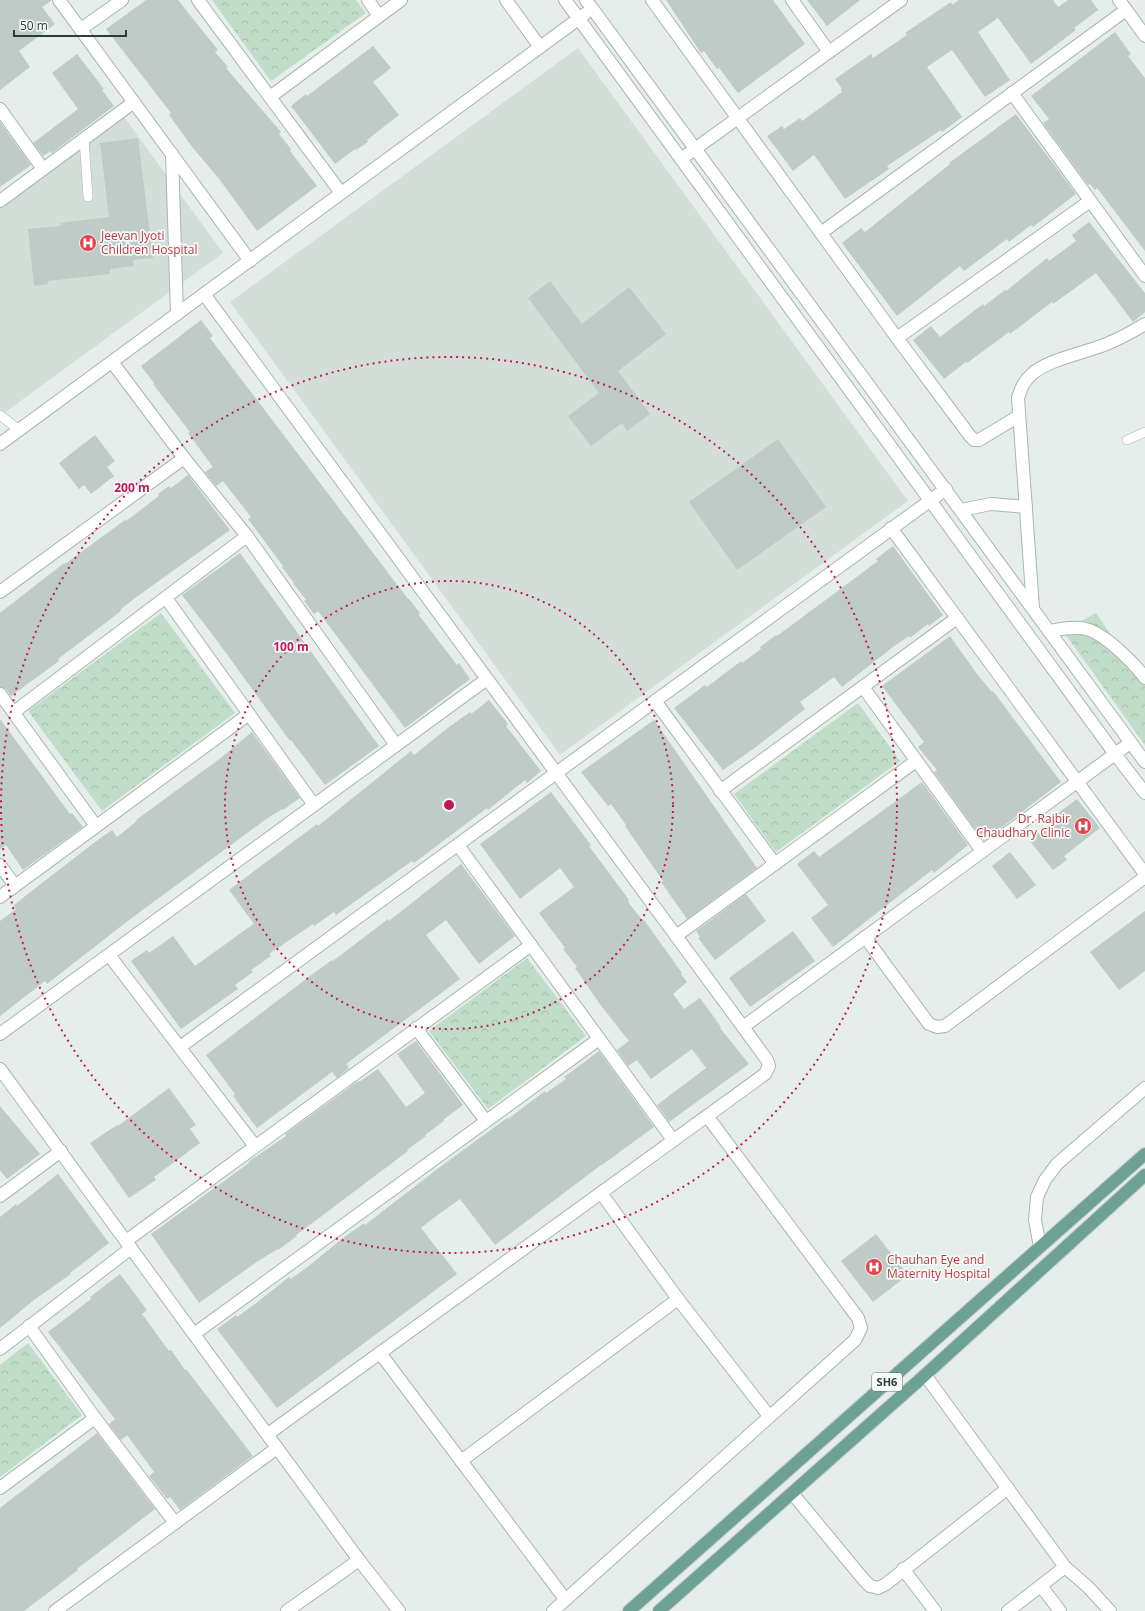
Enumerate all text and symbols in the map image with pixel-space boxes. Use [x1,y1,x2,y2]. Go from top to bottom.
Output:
scale bar [14,12,126,38]
text: 50 m [20,17,48,34]
place label: Jeevan Jyoti Children Hospital [100,227,198,258]
hospital icon: Jeevan Jyoti Children Hospital [78,233,98,253]
text: 200 m [114,479,150,496]
text: 100 m [273,638,309,655]
centre of rings [442,798,456,812]
place label: Dr. Rajbir Chaudhary Clinic [976,810,1070,841]
hospital icon: Dr. Rajbir Chaudhary Clinic [1073,816,1093,836]
place label: Chauhan Eye and Maternity Hospital [887,1251,990,1282]
hospital icon: Chauhan Eye and Maternity Hospital [864,1257,884,1277]
road number: SH6 [872,1373,902,1391]

